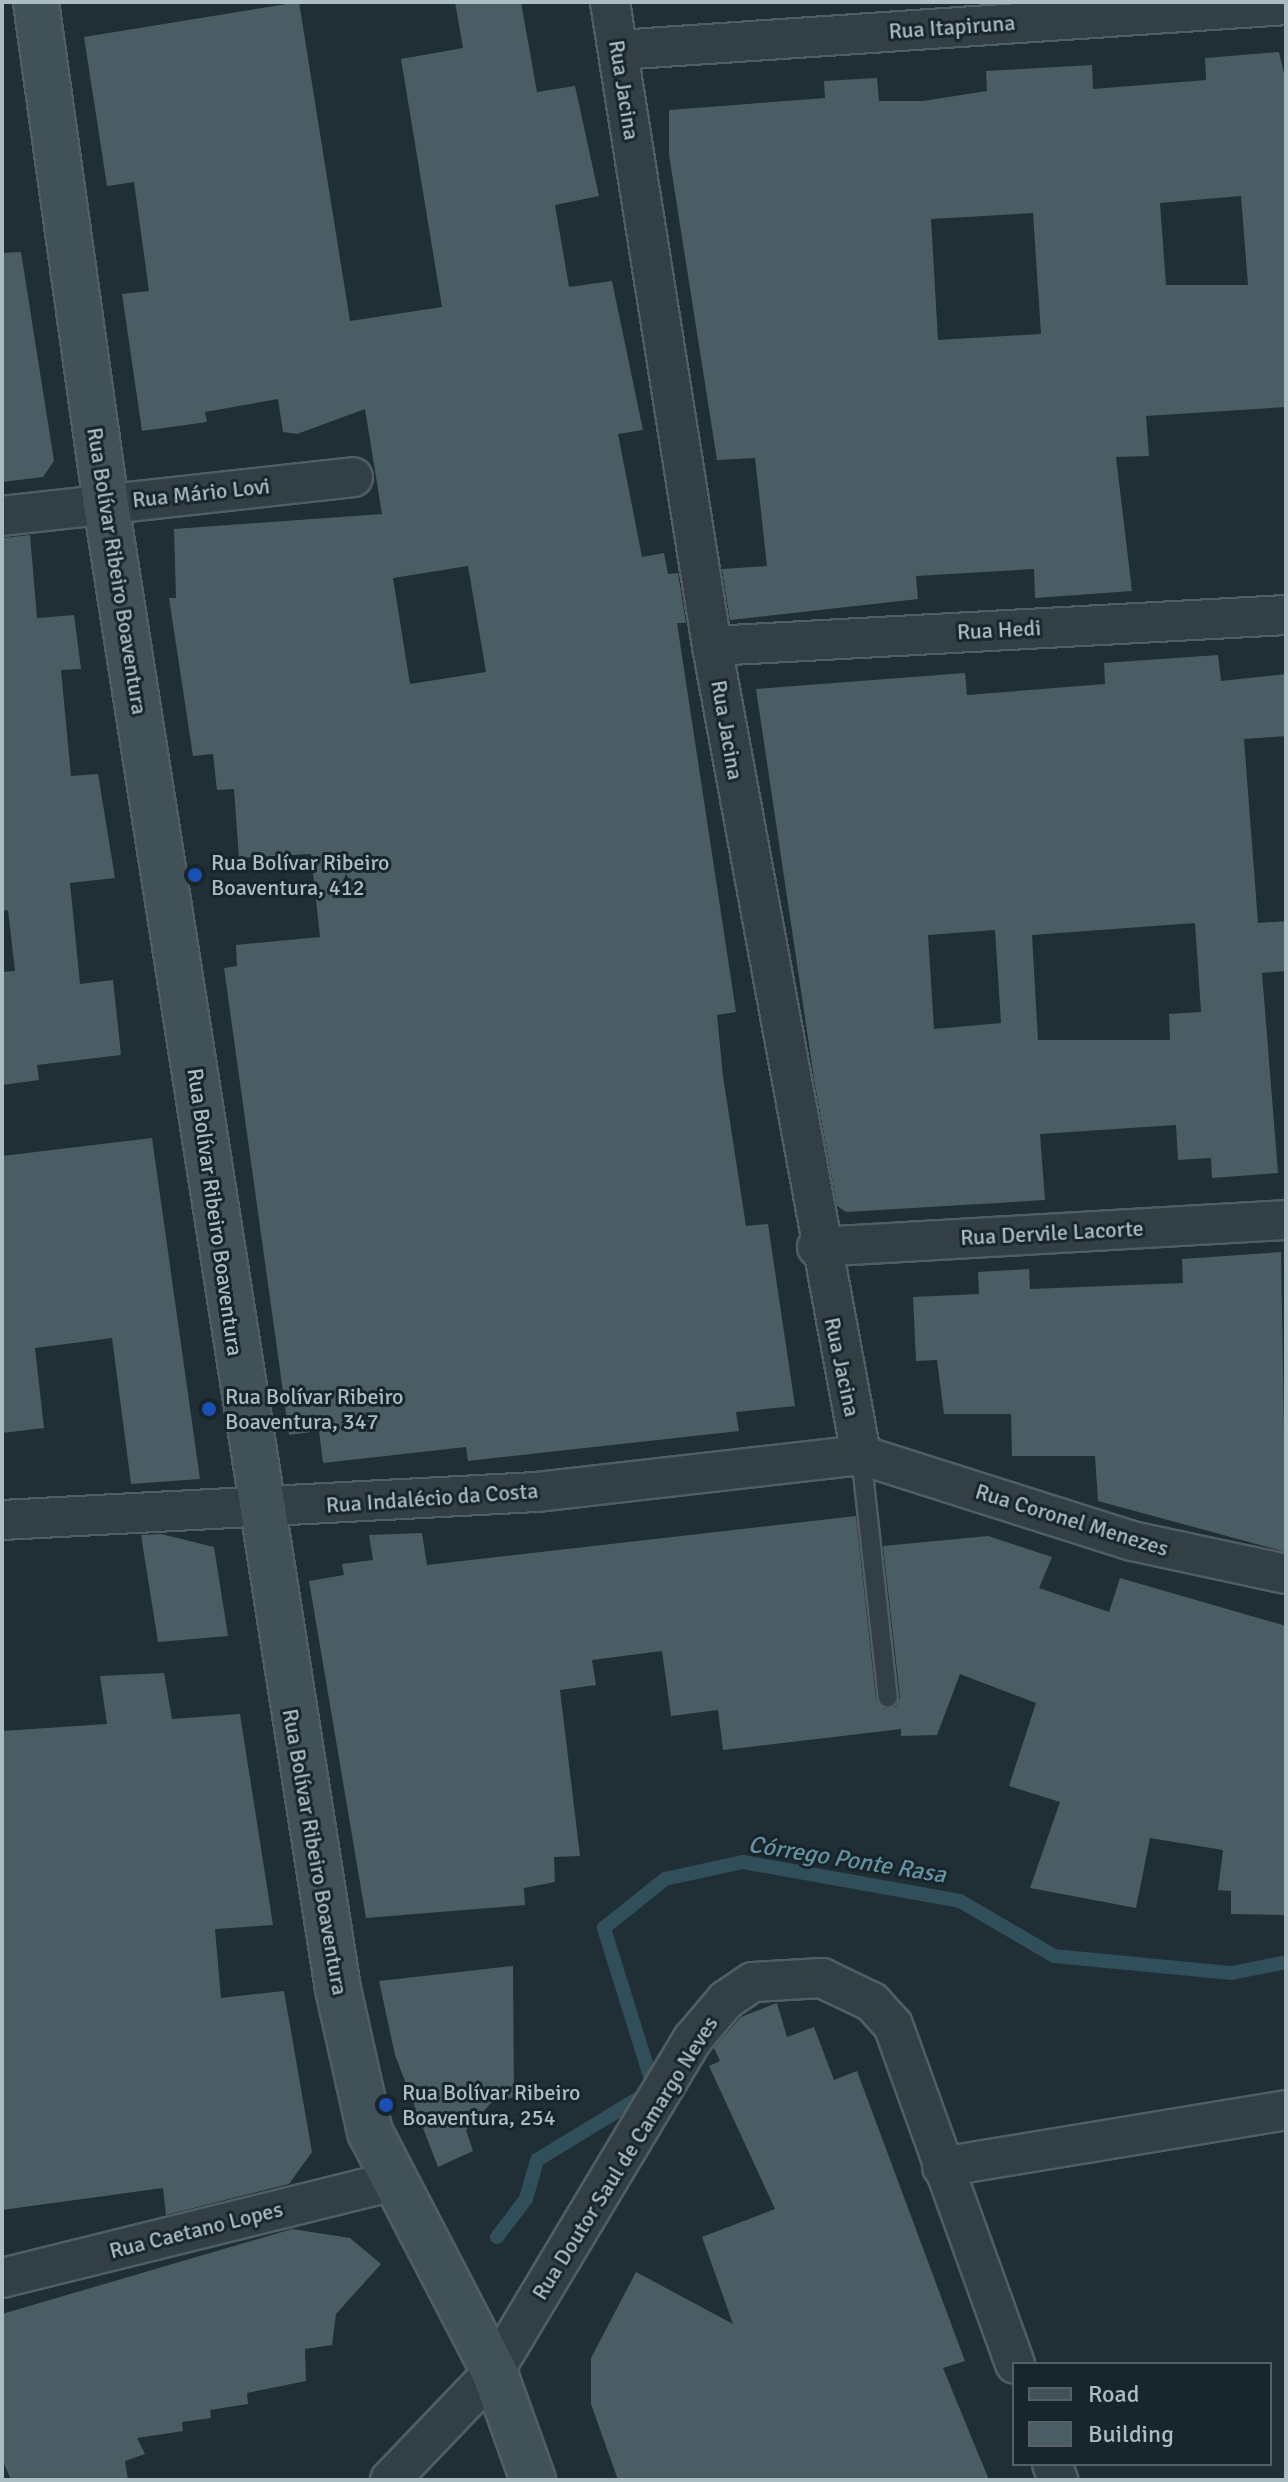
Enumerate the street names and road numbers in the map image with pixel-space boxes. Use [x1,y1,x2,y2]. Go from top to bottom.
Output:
street label: Rua Itapiruna [888,9,1016,45]
street label: Rua Jacina [603,38,645,142]
street label: Rua Bolívar Ribeiro Boaventura [81,425,153,717]
street label: Rua Mário Lovi [131,473,271,513]
street label: Rua Hedi [956,615,1042,645]
street label: Rua Jacina [705,678,749,782]
street label: Rua Bolívar Ribeiro Boaventura [182,1066,248,1358]
street label: Rua Dervile Lacorte [960,1215,1144,1251]
street label: Rua Jacina [819,1315,865,1419]
street label: Rua Indalécio da Costa [325,1477,539,1519]
street label: Rua Coronel Menezes [972,1478,1172,1562]
street label: Rua Bolívar Ribeiro Boaventura [277,1707,353,1997]
street label: Rua Doutor Saul de Camargo Neves [527,2011,723,2305]
street label: Rua Caetano Lopes [107,2196,285,2264]

